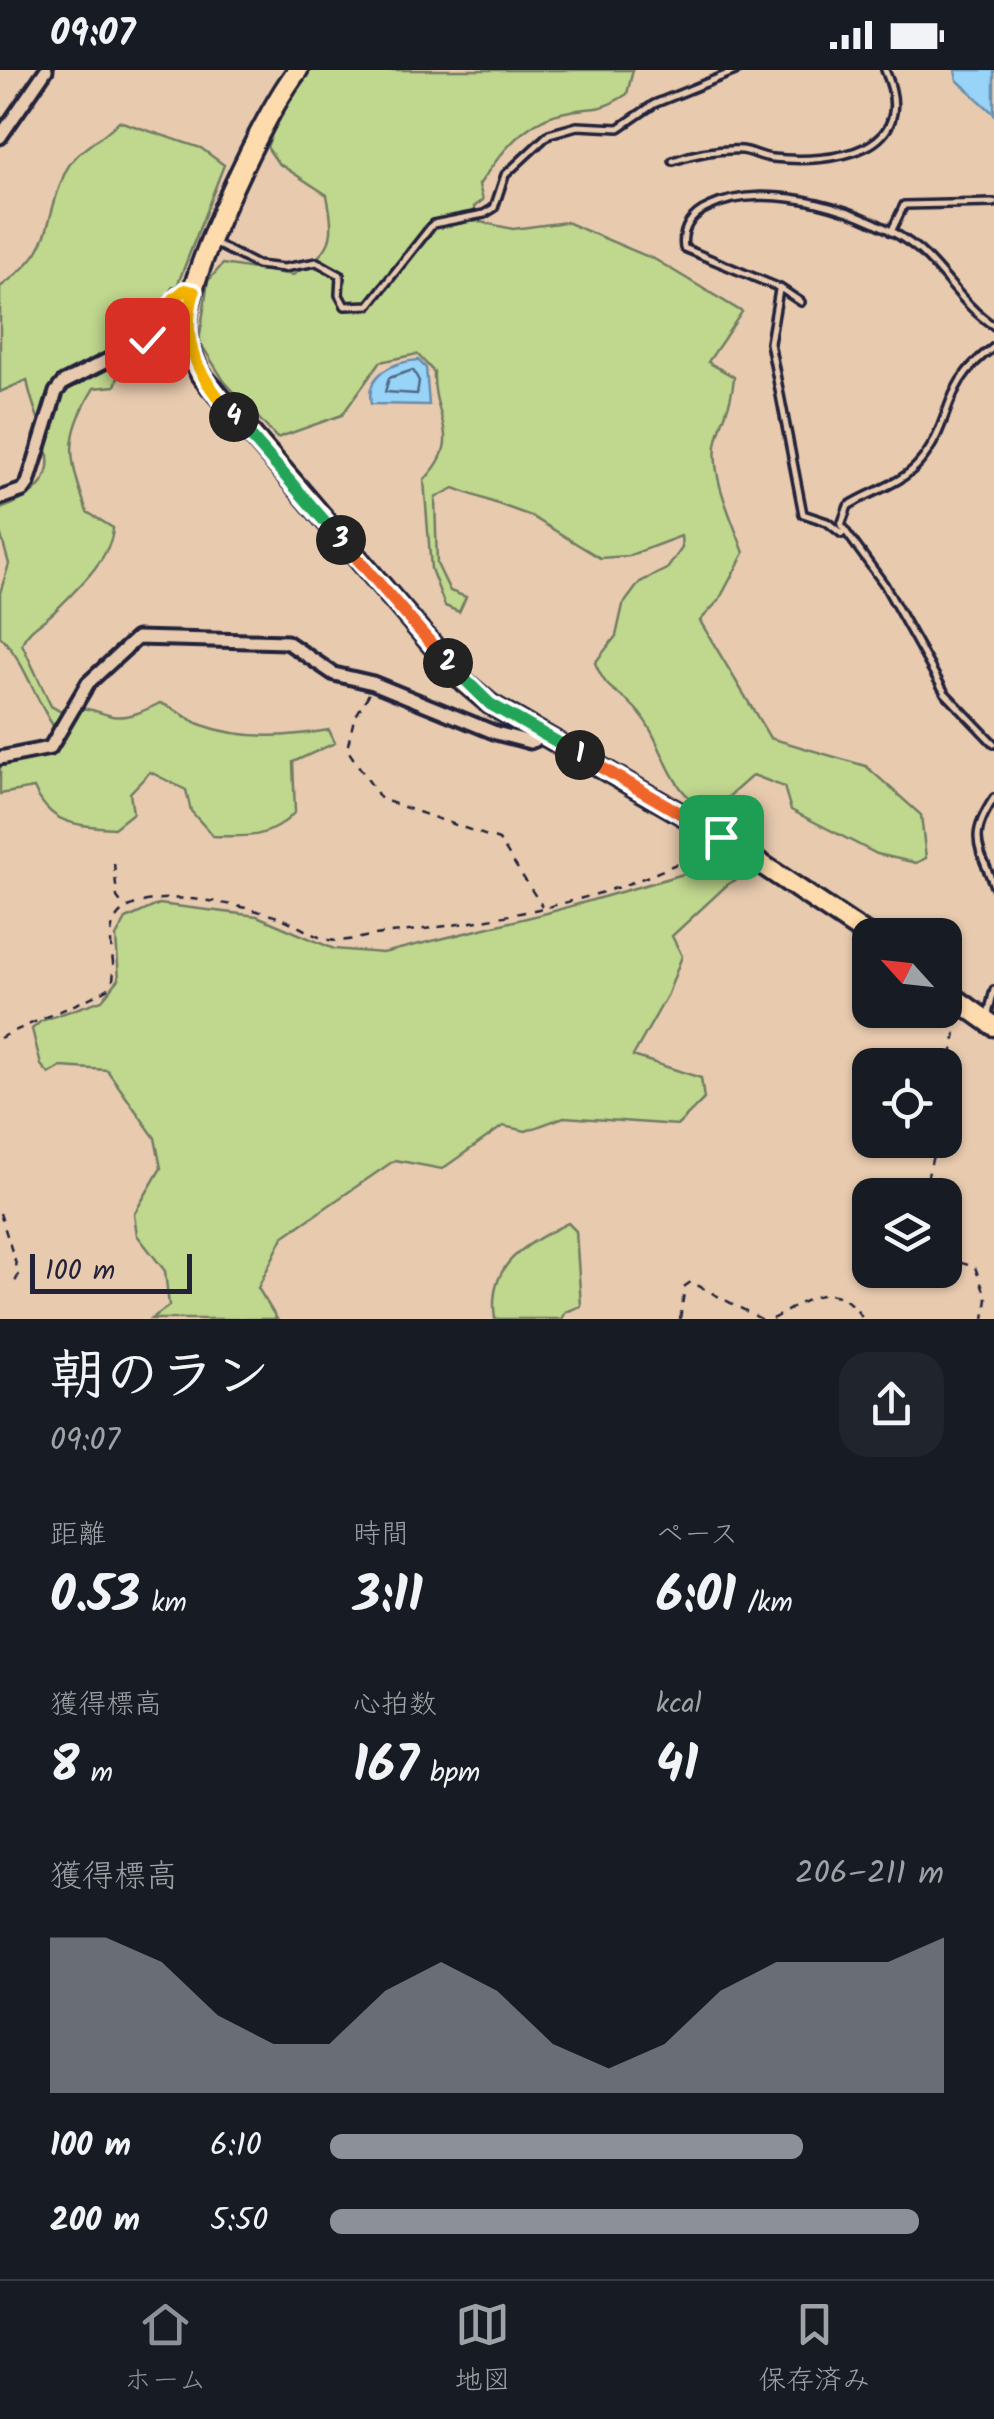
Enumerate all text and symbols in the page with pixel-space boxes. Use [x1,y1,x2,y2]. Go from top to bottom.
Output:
text: 09:07 [50,5,136,65]
pin [105,298,190,383]
icon: check [120,313,175,368]
pin: 4 [209,392,259,442]
text: 4 [226,394,242,439]
pin: 3 [316,515,366,565]
text: 3 [333,517,349,562]
pin: 2 [423,638,473,688]
text: 2 [440,640,456,685]
pin: 1 [555,730,605,780]
text: 1 [576,732,584,777]
pin [679,795,764,880]
icon: arrive [694,810,749,865]
north arrow [852,918,962,1028]
map controls [852,918,962,1288]
button: locate [852,1048,962,1158]
button: layers [852,1178,962,1288]
scale bar [30,1249,192,1294]
text: 100 m [45,1249,115,1294]
text: 朝のラン [50,1335,270,1422]
button: share [839,1352,944,1457]
text: 09:07 [50,1416,120,1467]
text: 距離 [50,1513,106,1558]
text: 時間 [353,1513,409,1558]
text: ペース [656,1513,738,1558]
text: 0.53 [50,1558,140,1638]
text: 3:11 [353,1558,423,1638]
text: 6:01 [656,1558,736,1638]
text: km [140,1581,187,1626]
text: /km [736,1581,793,1626]
text: kcal [656,1682,702,1727]
text: 獲得標高 [50,1683,162,1728]
text: 心拍数 [353,1683,437,1728]
text: 41 [656,1727,698,1807]
text: 8 [50,1728,80,1808]
text: 167 [353,1728,419,1808]
text: m [80,1751,113,1796]
text: bpm [419,1751,480,1796]
text: 206–211 m [795,1849,944,1900]
text: 獲得標高 [50,1852,178,1903]
text: 100 m [50,2121,131,2172]
text: 6:10 [210,2121,262,2172]
text: 200 m [50,2196,140,2247]
text: 5:50 [210,2196,268,2247]
tab: ホーム [124,2297,207,2404]
tab: 地図 [454,2297,510,2404]
tab: 保存済み [758,2297,870,2404]

